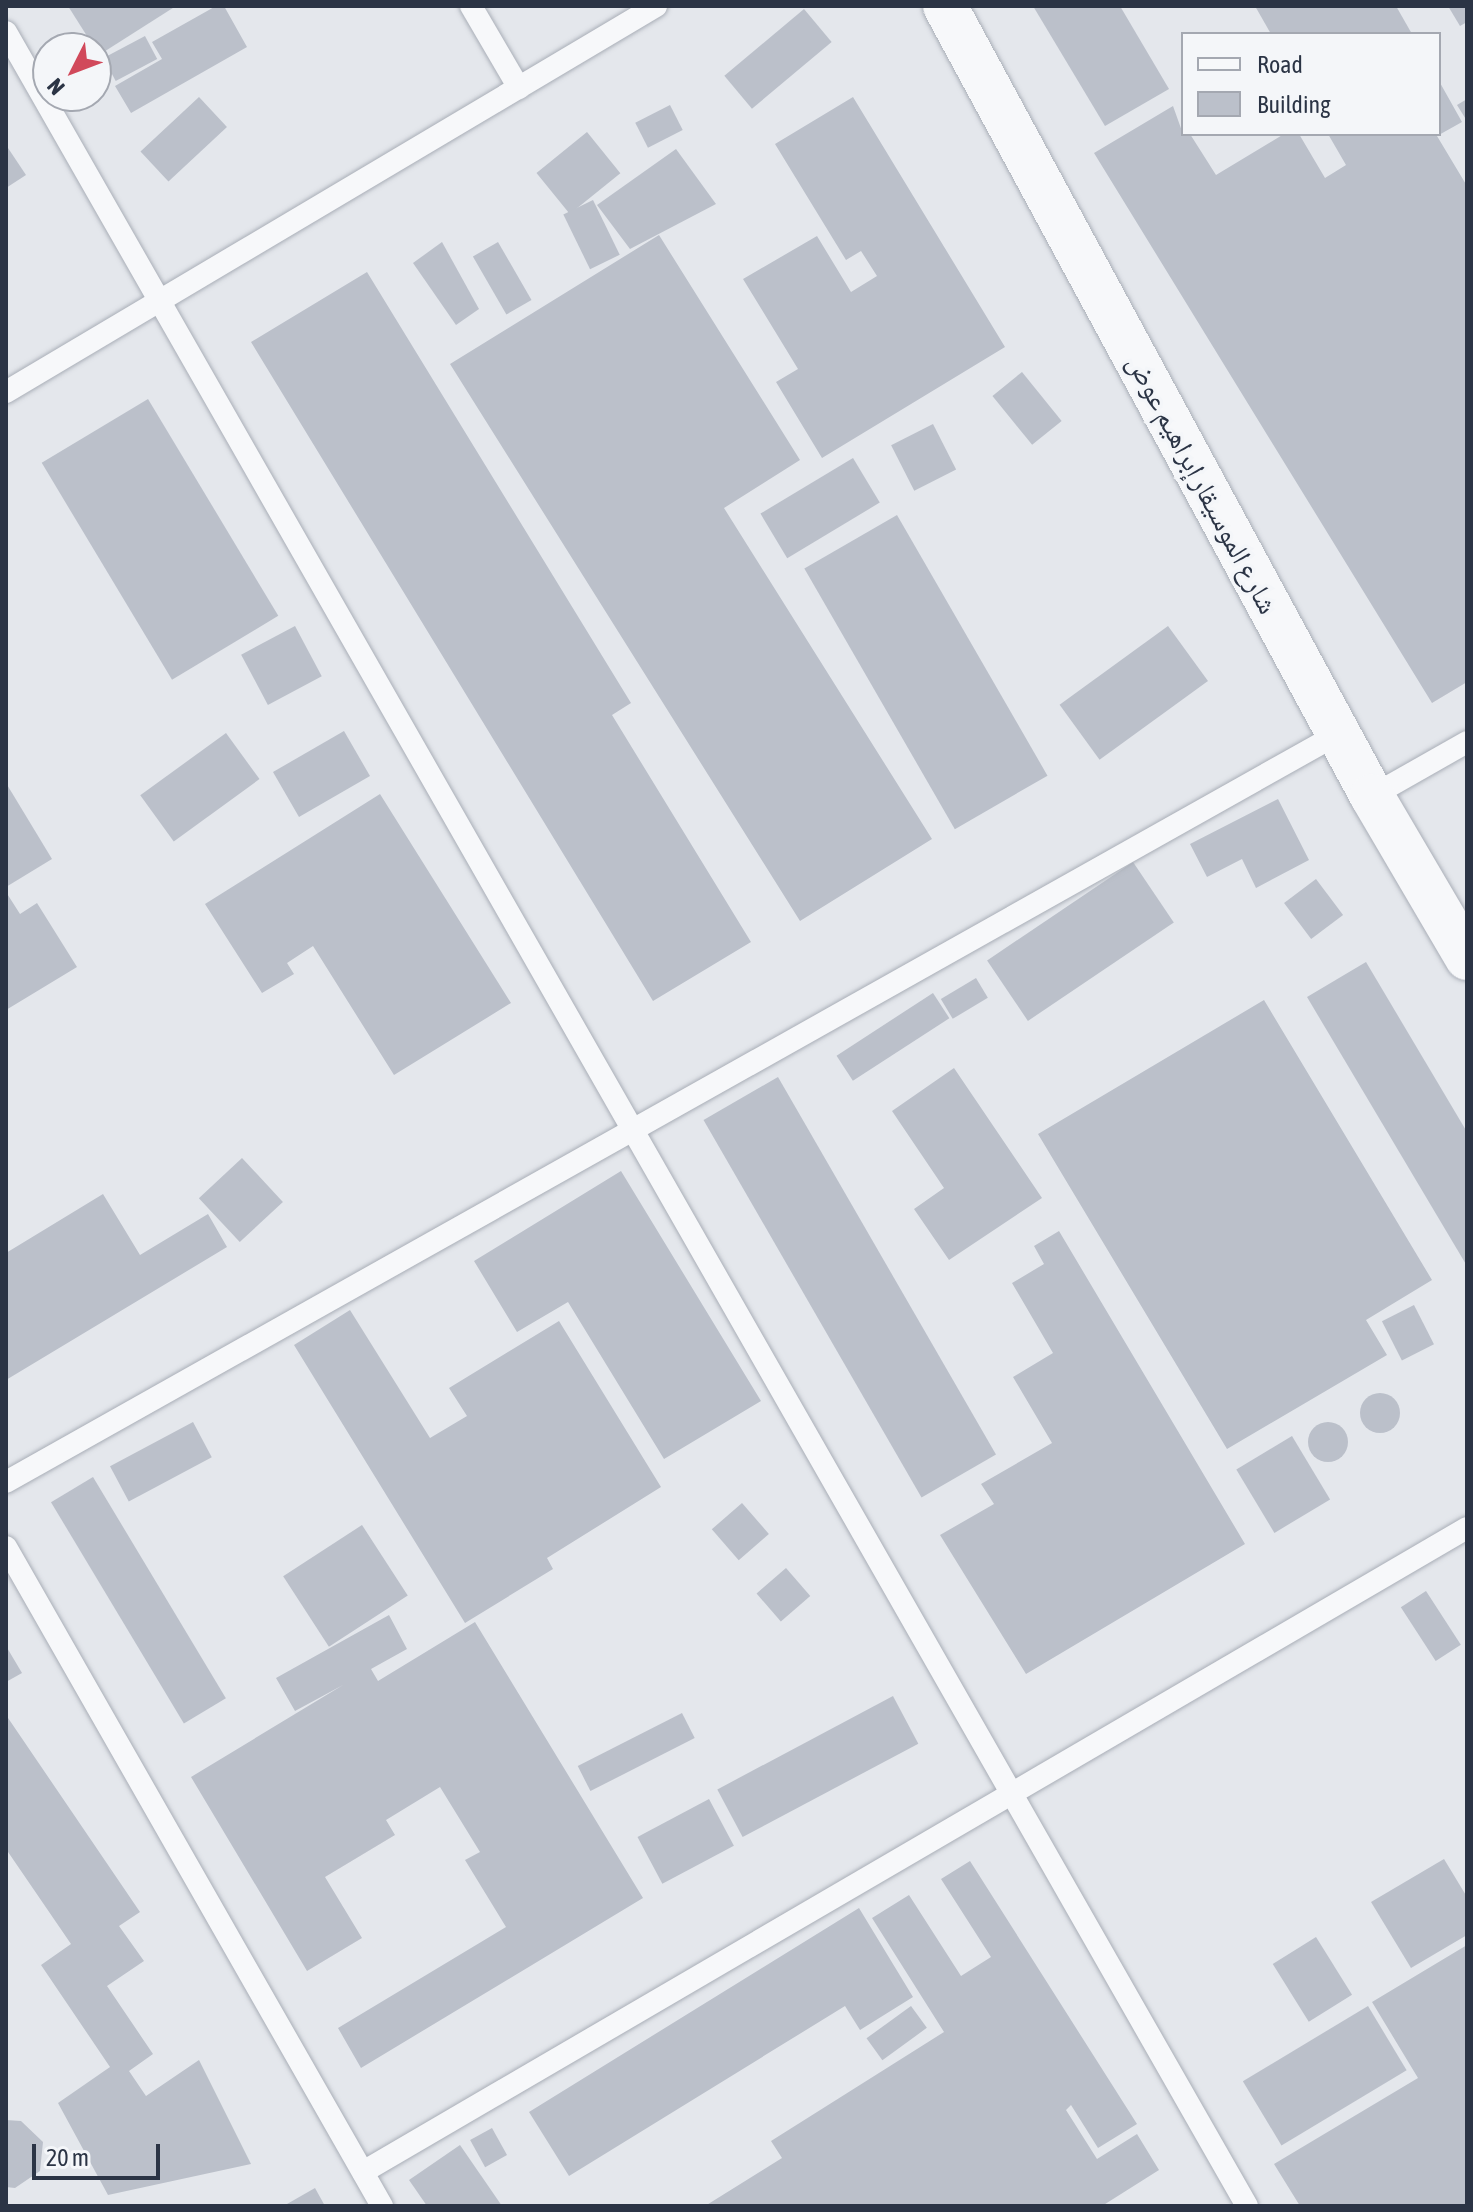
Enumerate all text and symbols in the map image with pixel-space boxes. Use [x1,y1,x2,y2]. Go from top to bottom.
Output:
north arrow [32,32,112,112]
legend [1181,32,1441,136]
text: Road [1257,51,1303,78]
text: N [42,73,70,100]
text: Building [1257,91,1330,118]
street label: شارع الموسيقار إبراهيم عوض [1120,349,1286,619]
scale bar [36,2128,164,2178]
text: 20 m [46,2144,89,2171]

